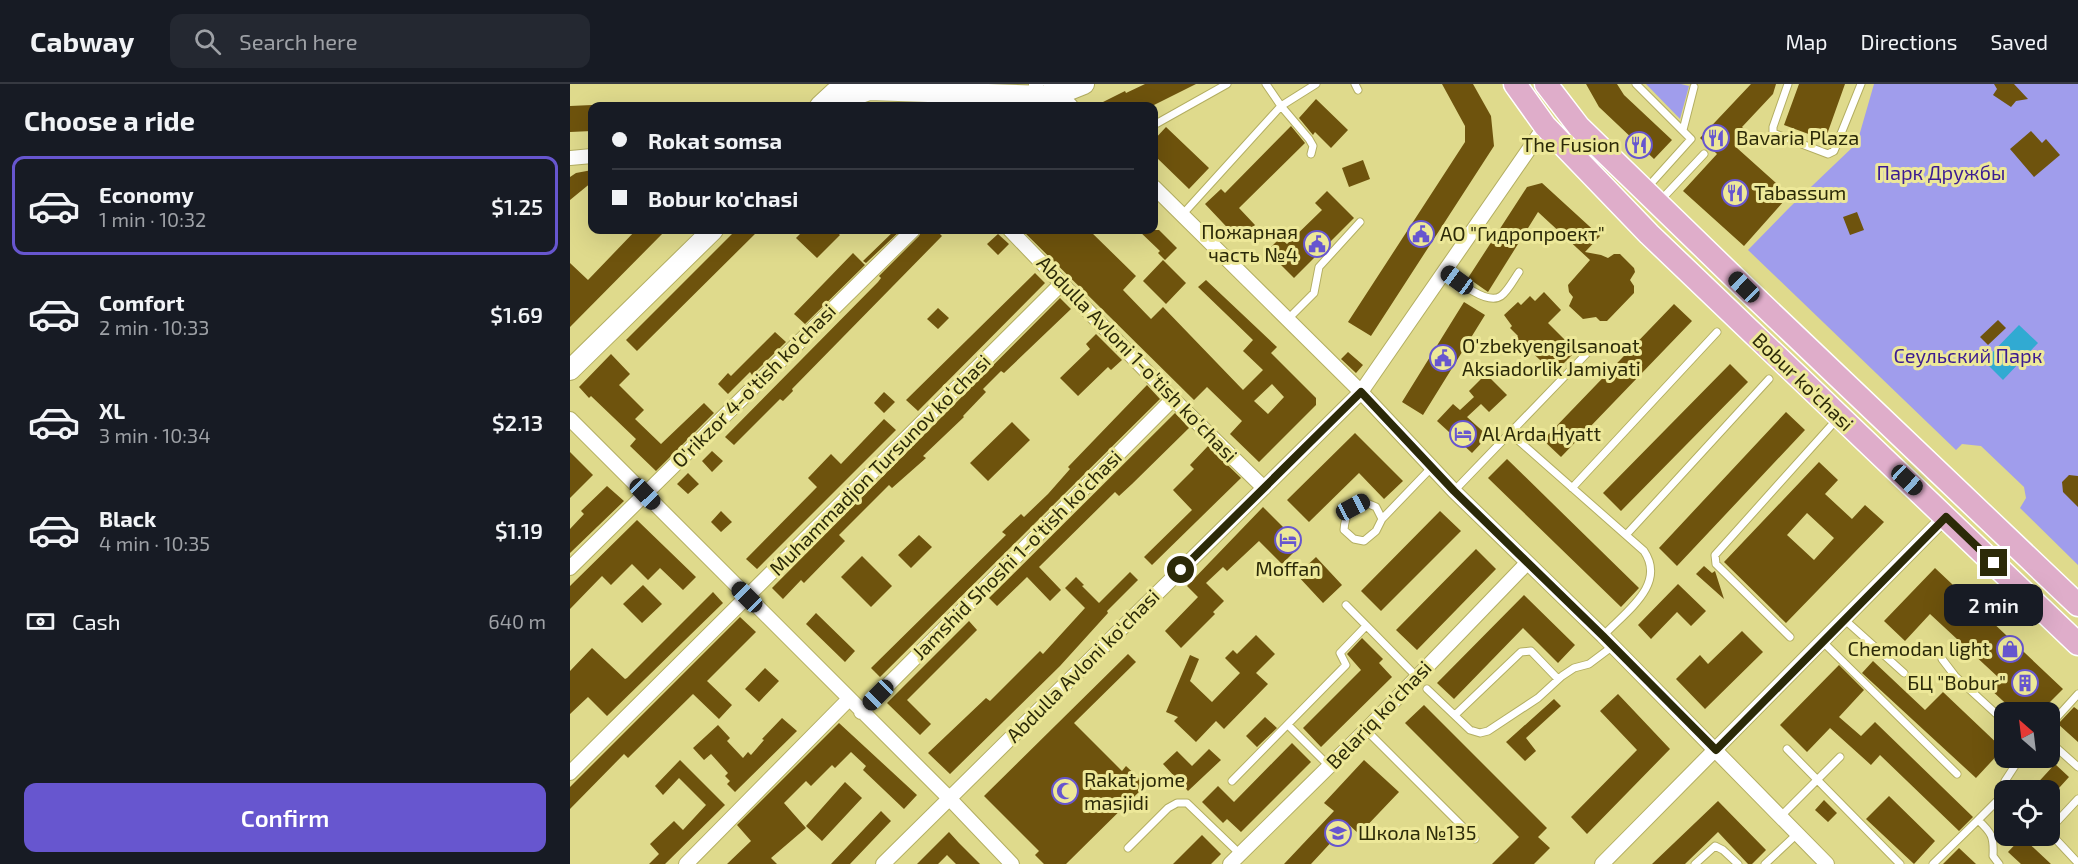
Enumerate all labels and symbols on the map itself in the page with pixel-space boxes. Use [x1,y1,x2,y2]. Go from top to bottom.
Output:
restaurant icon: Bavaria Plaza [1701,123,1731,153]
place label: Bavaria Plaza [1736,125,1859,149]
restaurant icon: The Fusion [1624,130,1654,160]
place label: The Fusion [1522,132,1620,156]
park label: Парк Дружбы [1877,160,2006,185]
restaurant icon: Tabassum [1720,178,1750,208]
place label: Tabassum [1754,180,1846,204]
place label: Пожарная часть №4 [1201,219,1298,266]
public building icon: АО "Гидропроект" [1406,219,1436,249]
place label: АО "Гидропроект" [1440,221,1605,245]
public building icon: Пожарная часть №4 [1302,229,1332,259]
street label: Abdulla Avloni 1-o'tish ko'chasi [1033,250,1243,467]
car [1437,262,1477,298]
car [1725,268,1763,306]
street label: O'rikzor 4-o'tish ko'chasi [666,298,840,472]
street label: Bobur ko'chasi [1748,327,1859,435]
place label: O'zbekyengilsanoat Aksiadorlik Jamiyati [1462,333,1641,380]
public building icon: O'zbekyengilsanoat Aksiadorlik Jamiyati [1428,343,1458,373]
park label: Сеульский Парк [1894,343,2043,368]
street label: Muhammadjon Tursunov koʻchasi [764,349,995,580]
hotel icon: Al Arda Hyatt [1448,419,1478,449]
place label: Al Arda Hyatt [1482,421,1601,445]
street label: Jamshid Shoshi 1-o'tish ko'chasi [907,445,1126,664]
car [1888,461,1926,499]
car [626,475,664,513]
car [1333,491,1373,523]
hotel icon: Moffan [1273,525,1303,555]
route end [1980,549,2007,576]
route start [1167,556,1194,583]
place label: Moffan [1255,556,1321,580]
car [728,578,766,616]
street label: Abdulla Avloni ko'chasi [1001,584,1164,747]
callout: 2 min [1944,584,2044,626]
shop icon: Chemodan light [1995,634,2025,664]
place label: Chemodan light [1848,636,1990,660]
street label: Belariq ko'chasi [1321,655,1436,773]
building icon: БЦ "Bobur" [2010,668,2040,698]
place label: БЦ "Bobur" [1907,670,2006,694]
car [859,676,897,714]
north arrow [1994,702,2060,768]
place label: Rakat jome masjidi [1084,767,1185,814]
mosque icon: Rakat jome masjidi [1050,776,1080,806]
school or university icon: Школа №135 [1323,818,1353,848]
place label: Школа №135 [1358,820,1476,844]

